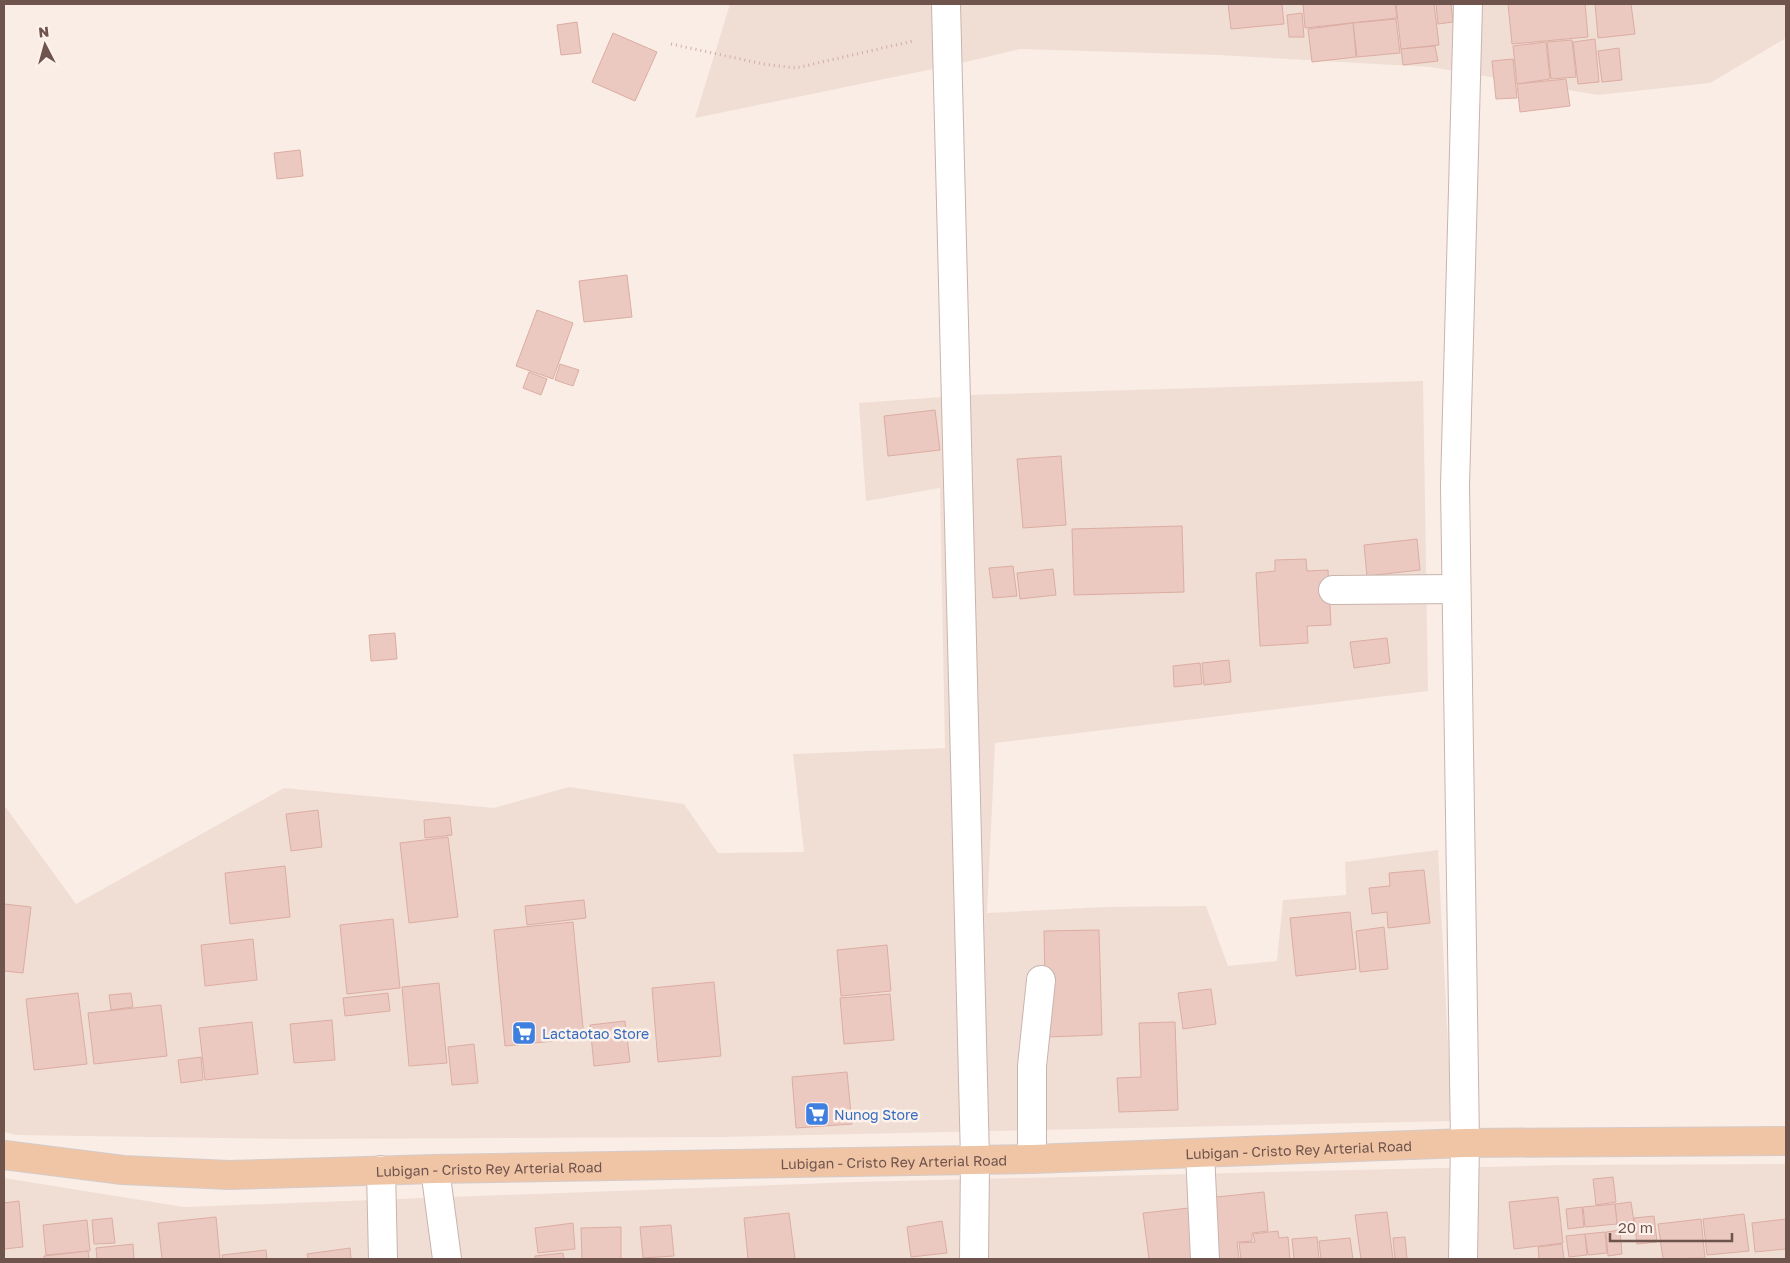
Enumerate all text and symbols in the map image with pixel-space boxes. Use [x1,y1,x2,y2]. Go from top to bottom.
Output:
north arrow [20,20,70,70]
text: N [37,23,50,41]
supermarket icon: Lactaotao Store [511,1020,537,1046]
place label: Lactaotao Store [542,1025,649,1042]
supermarket icon: Nunog Store [804,1101,830,1127]
place label: Nunog Store [834,1106,918,1123]
street label: Lubigan - Cristo Rey Arterial Road [1185,1136,1412,1162]
street label: Lubigan - Cristo Rey Arterial Road [780,1151,1007,1172]
street label: Lubigan - Cristo Rey Arterial Road [375,1158,602,1179]
scale bar [1610,1210,1732,1242]
text: 20 m [1618,1218,1653,1236]

